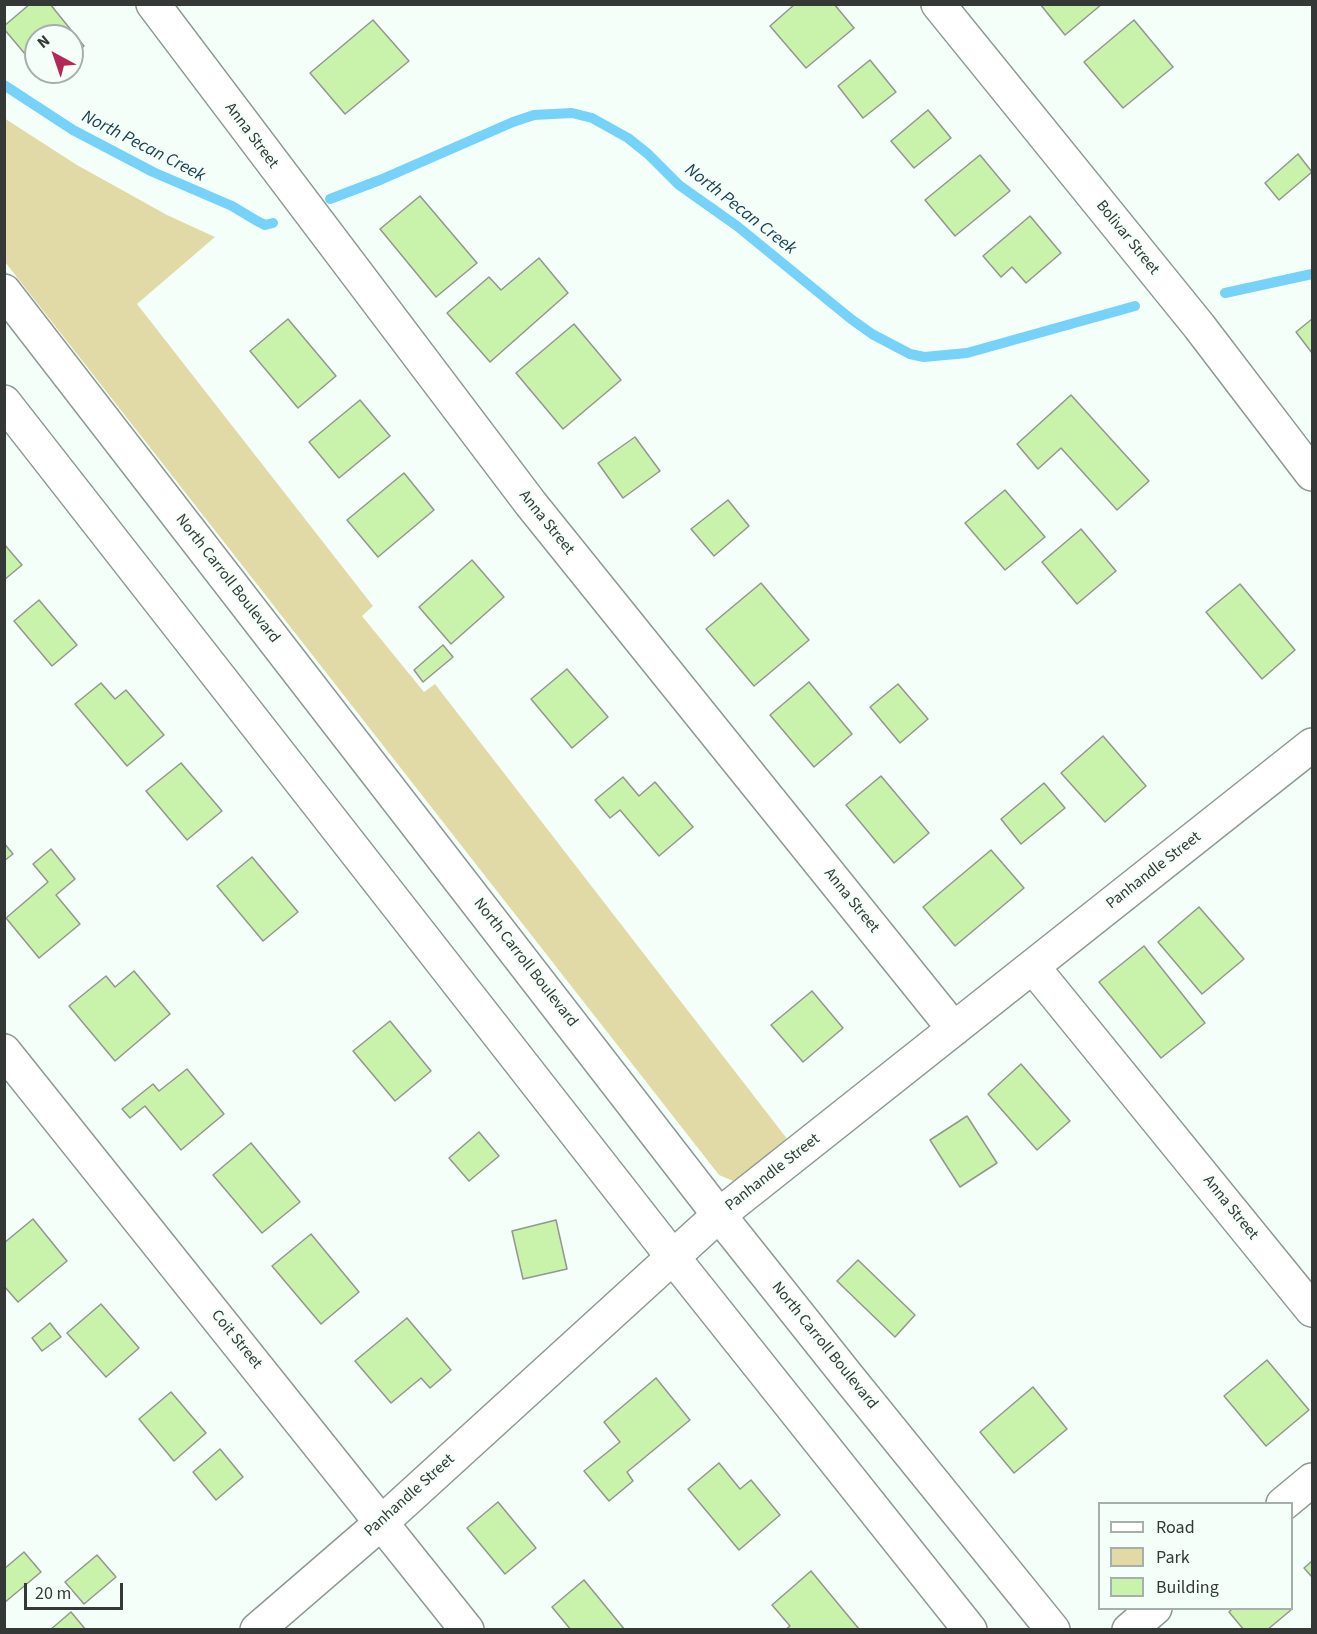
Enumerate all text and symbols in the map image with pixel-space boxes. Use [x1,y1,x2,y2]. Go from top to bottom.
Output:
north arrow [24,24,84,84]
text: N [33,30,55,54]
street label: Anna Street [220,99,282,173]
water label: North Pecan Creek [78,107,208,187]
water label: North Pecan Creek [680,160,800,260]
street label: Bolivar Street [1091,197,1163,279]
street label: Anna Street [514,487,578,559]
street label: North Carroll Boulevard [171,511,283,647]
street label: Panhandle Street [1103,828,1205,914]
street label: Anna Street [819,865,883,937]
street label: North Carroll Boulevard [469,895,581,1031]
street label: Panhandle Street [722,1130,824,1216]
street label: Anna Street [1198,1172,1262,1244]
street label: North Carroll Boulevard [767,1278,881,1414]
street label: Coit Street [206,1307,266,1373]
street label: Panhandle Street [361,1450,459,1542]
legend [1098,1502,1293,1610]
text: Road [1156,1515,1195,1540]
text: Park [1156,1545,1190,1570]
scale bar [27,1571,126,1609]
text: Building [1156,1575,1219,1600]
text: 20 m [35,1581,71,1606]

